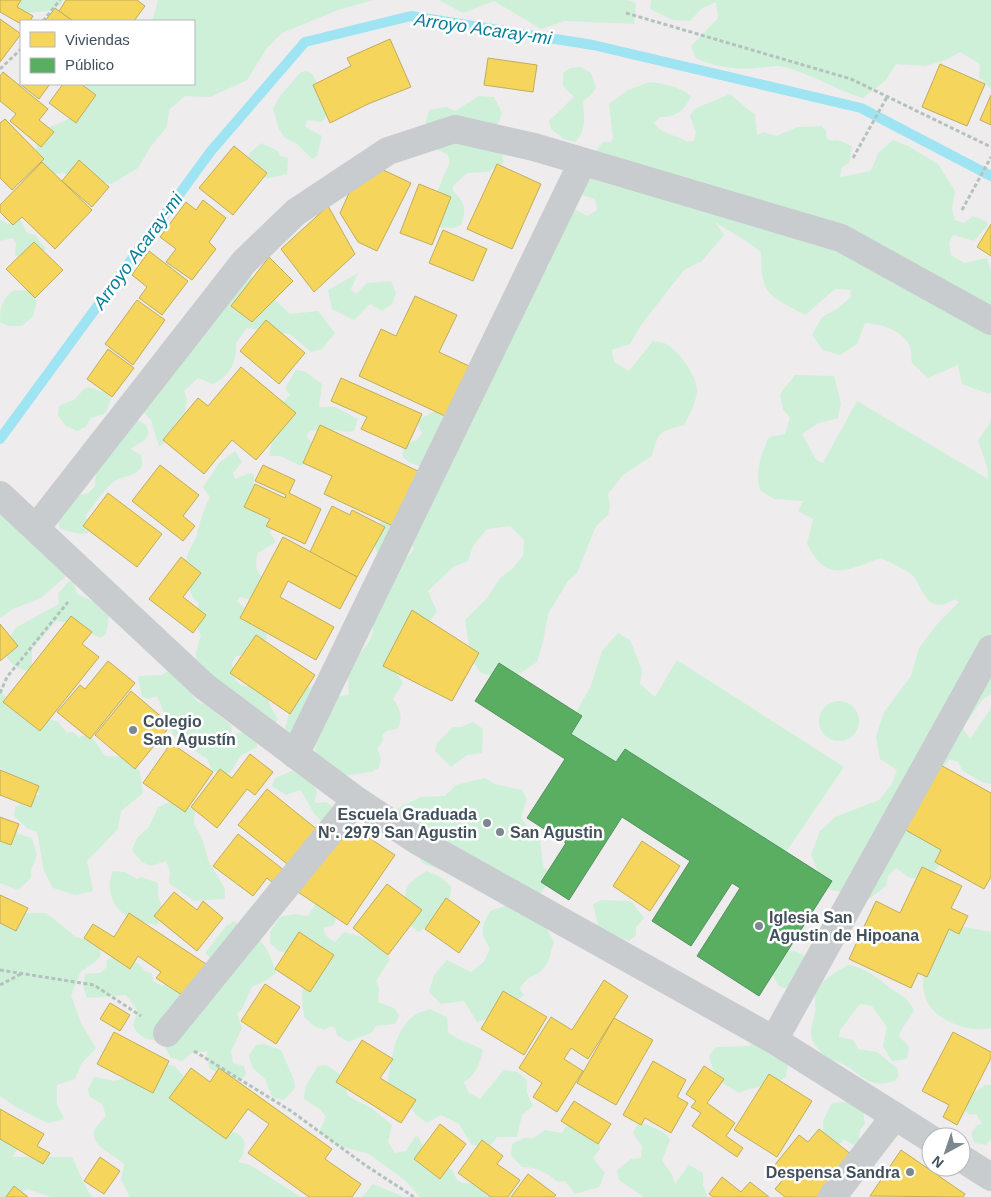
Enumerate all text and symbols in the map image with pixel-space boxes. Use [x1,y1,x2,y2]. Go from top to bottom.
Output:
water label: Arroyo Acaray-mi [412,9,554,49]
legend [20,20,195,85]
text: Viviendas [65,31,130,48]
text: Público [65,56,114,73]
water label: Arroyo Acaray-mi [89,188,187,314]
place label: Colegio San Agustín [143,713,236,748]
marker: Colegio San Agustín [127,724,139,736]
place label: Escuela Graduada Nº. 2979 San Agustin [318,806,477,841]
marker: Escuela Graduada Nº. 2979 San Agustin [481,817,493,829]
place label: San Agustin [510,824,603,841]
marker: San Agustin [494,826,506,838]
place label: Iglesia San Agustin de Hipoana [769,909,919,944]
marker: Iglesia San Agustin de Hipoana [753,920,765,932]
north arrow [921,1127,971,1177]
text: N [929,1153,947,1171]
place label: Despensa Sandra [766,1164,900,1181]
marker: Despensa Sandra [904,1166,916,1178]

